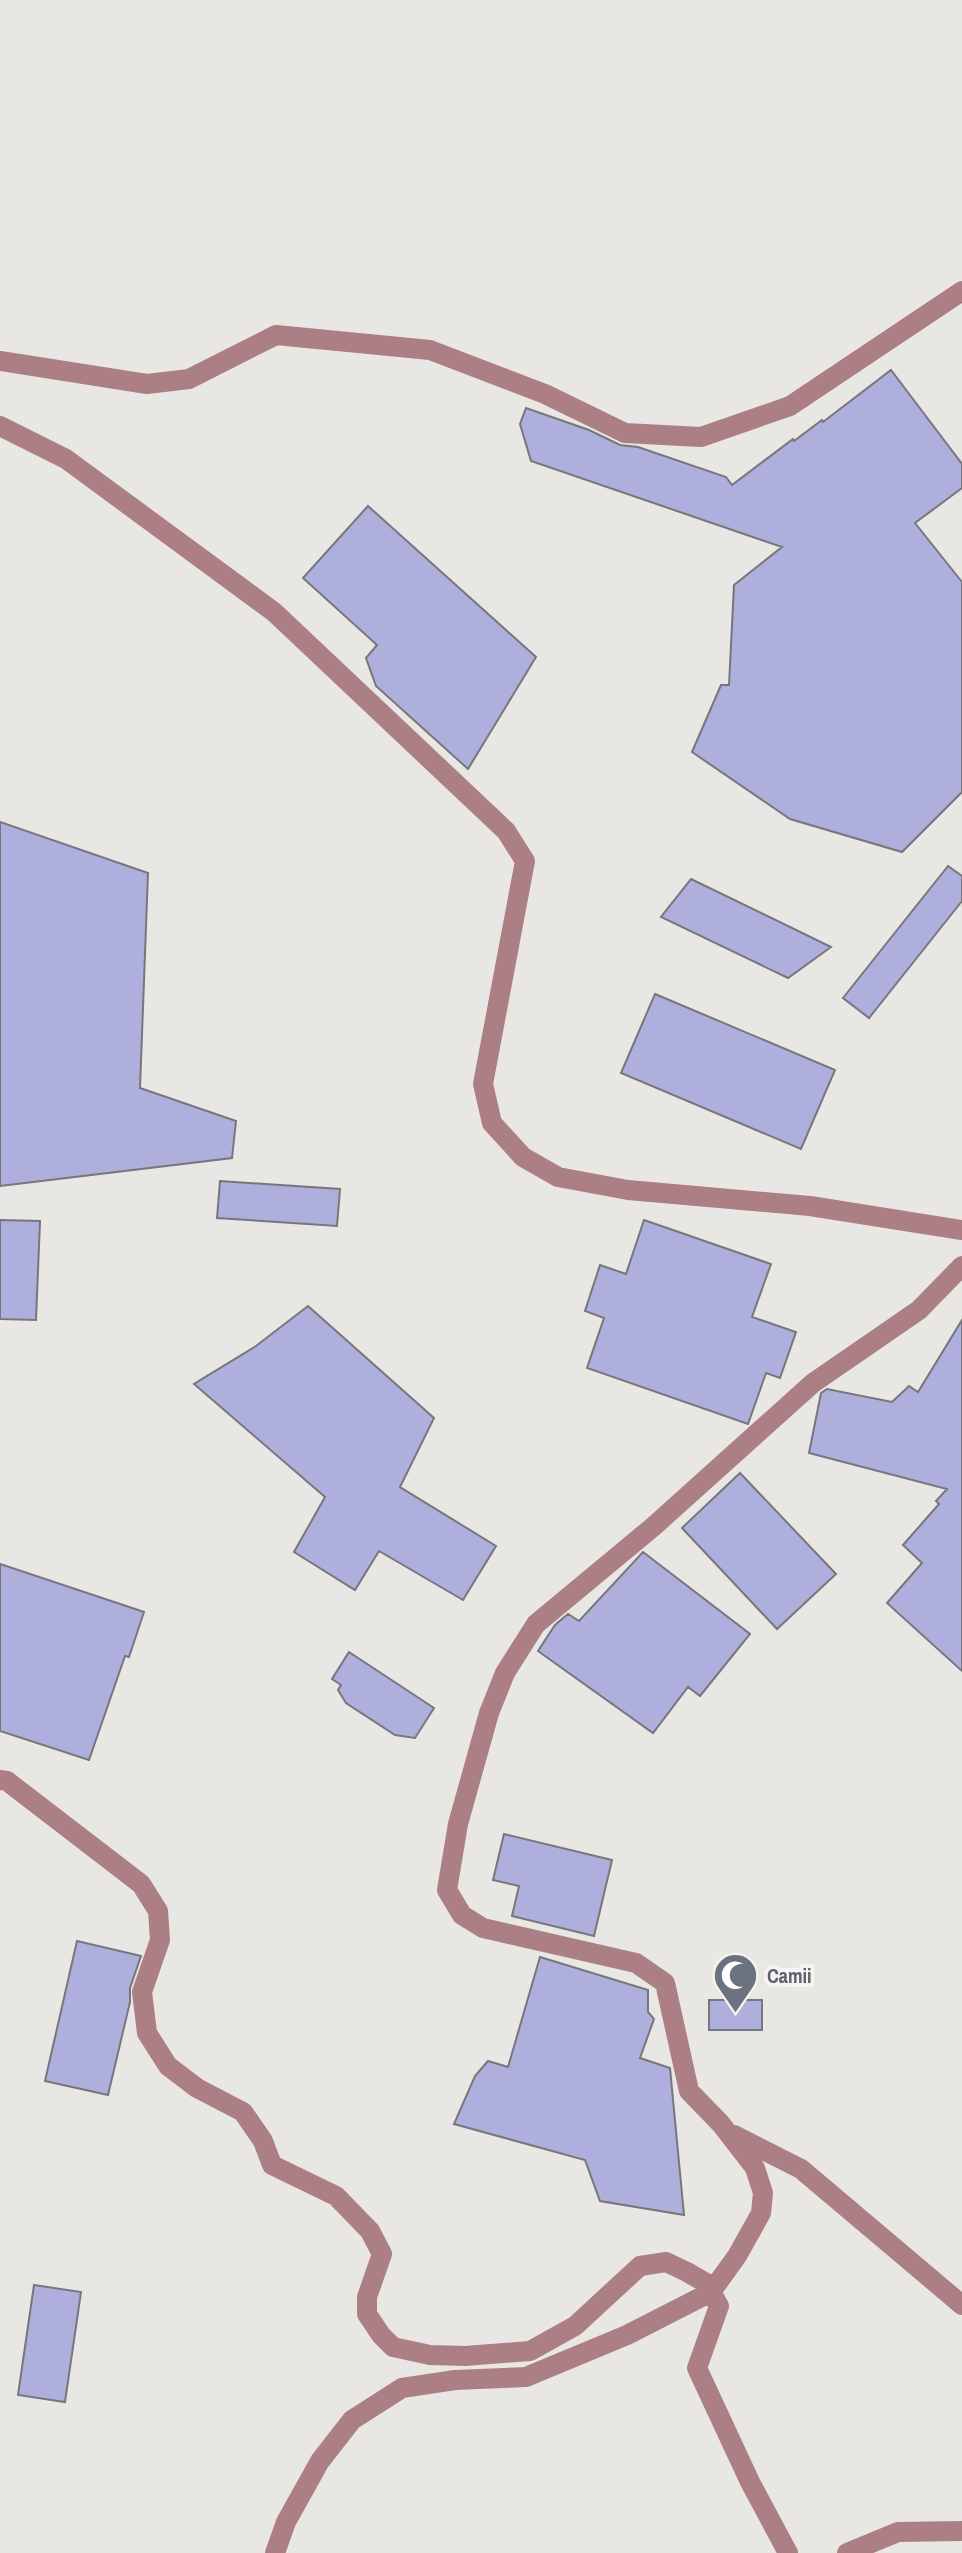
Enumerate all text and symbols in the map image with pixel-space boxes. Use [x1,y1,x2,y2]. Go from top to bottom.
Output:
mosque icon: Camii [712,1952,760,2015]
place label: Camii [767,1962,812,1989]

